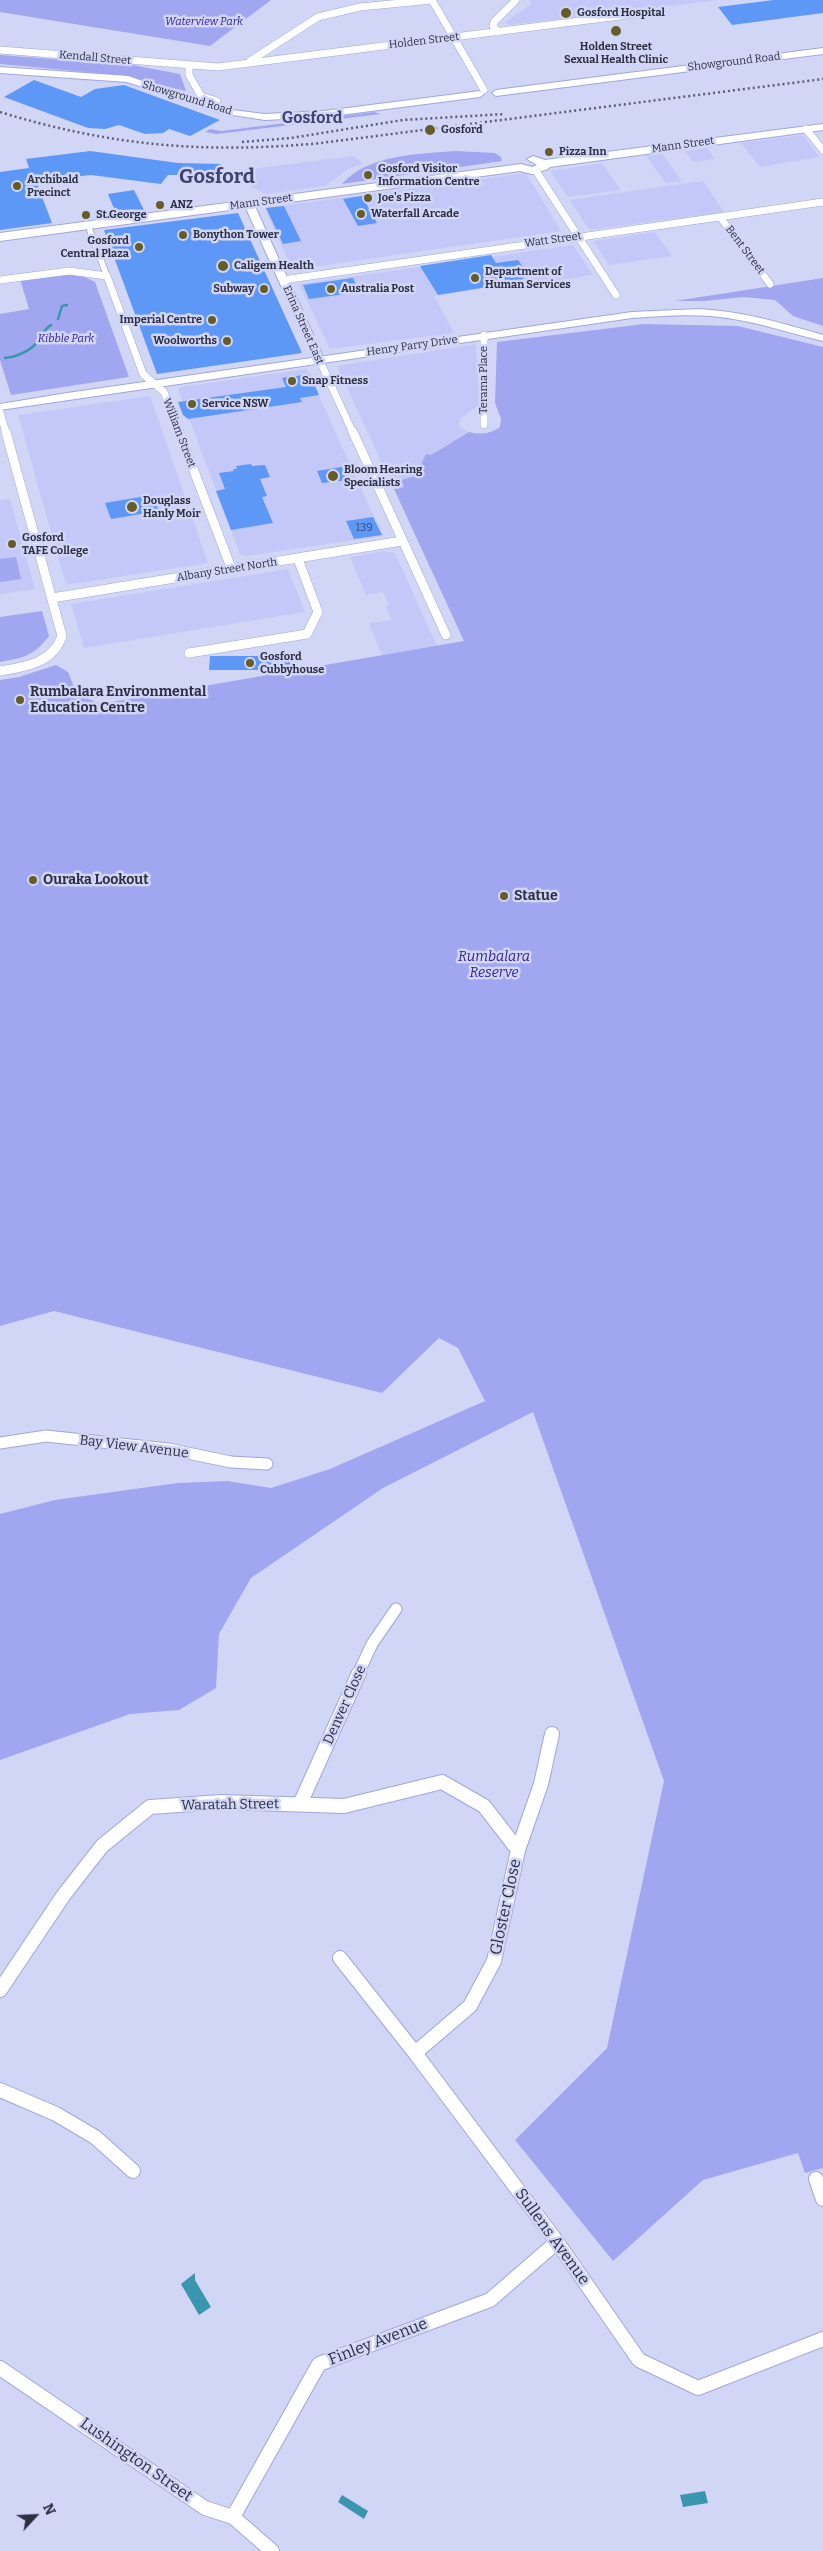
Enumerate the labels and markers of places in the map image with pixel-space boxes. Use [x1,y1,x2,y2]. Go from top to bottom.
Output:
marker: Gosford Hospital [559,6,573,20]
place label: Gosford Hospital [577,6,665,20]
marker: Holden Street Sexual Health Clinic [609,24,623,38]
place label: Holden Street Sexual Health Clinic [564,40,668,66]
marker: Gosford [423,123,437,137]
place label: Gosford [441,123,483,137]
place label: Pizza Inn [559,145,607,159]
marker: Pizza Inn [543,146,555,158]
place label: Gosford Visitor Information Centre [378,162,480,188]
marker: Gosford Visitor Information Centre [362,169,374,181]
place label: Archibald Precinct [27,173,78,199]
marker: Archibald Precinct [11,180,23,192]
place label: Joe's Pizza [378,191,431,205]
marker: Joe's Pizza [362,192,374,204]
place label: ANZ [170,198,193,212]
marker: ANZ [154,199,166,211]
place label: Waterfall Arcade [371,207,459,221]
place label: St.George [96,208,146,222]
marker: Waterfall Arcade [355,208,367,220]
marker: St.George [80,209,92,221]
place label: Bonython Tower [193,228,279,242]
marker: Bonython Tower [177,229,189,241]
place label: Gosford Central Plaza [61,234,129,260]
marker: Gosford Central Plaza [133,241,145,253]
marker: Caligem Health [216,259,230,273]
place label: Caligem Health [234,259,314,273]
place label: Department of Human Services [485,265,571,291]
marker: Department of Human Services [469,272,481,284]
place label: Subway [213,282,254,296]
place label: Australia Post [341,282,414,296]
marker: Subway [258,283,270,295]
marker: Australia Post [325,283,337,295]
place label: Imperial Centre [120,313,202,327]
marker: Imperial Centre [206,314,218,326]
place label: Woolworths [153,334,217,348]
marker: Woolworths [221,335,233,347]
place label: Snap Fitness [302,374,368,388]
marker: Snap Fitness [286,375,298,387]
place label: Service NSW [202,397,269,411]
marker: Service NSW [186,398,198,410]
place label: Bloom Hearing Specialists [344,463,422,489]
marker: Bloom Hearing Specialists [326,469,340,483]
place label: Douglass Hanly Moir [143,494,201,520]
marker: Douglass Hanly Moir [125,500,139,514]
place label: Gosford TAFE College [22,531,88,557]
marker: Gosford TAFE College [6,538,18,550]
place label: Gosford Cubbyhouse [260,650,324,676]
marker: Gosford Cubbyhouse [244,657,256,669]
place label: Rumbalara Environmental Education Centre [30,684,206,716]
marker: Rumbalara Environmental Education Centre [14,694,26,706]
place label: Ouraka Lookout [43,872,149,888]
marker: Ouraka Lookout [27,874,39,886]
place label: Statue [514,888,558,904]
marker: Statue [498,890,510,902]

